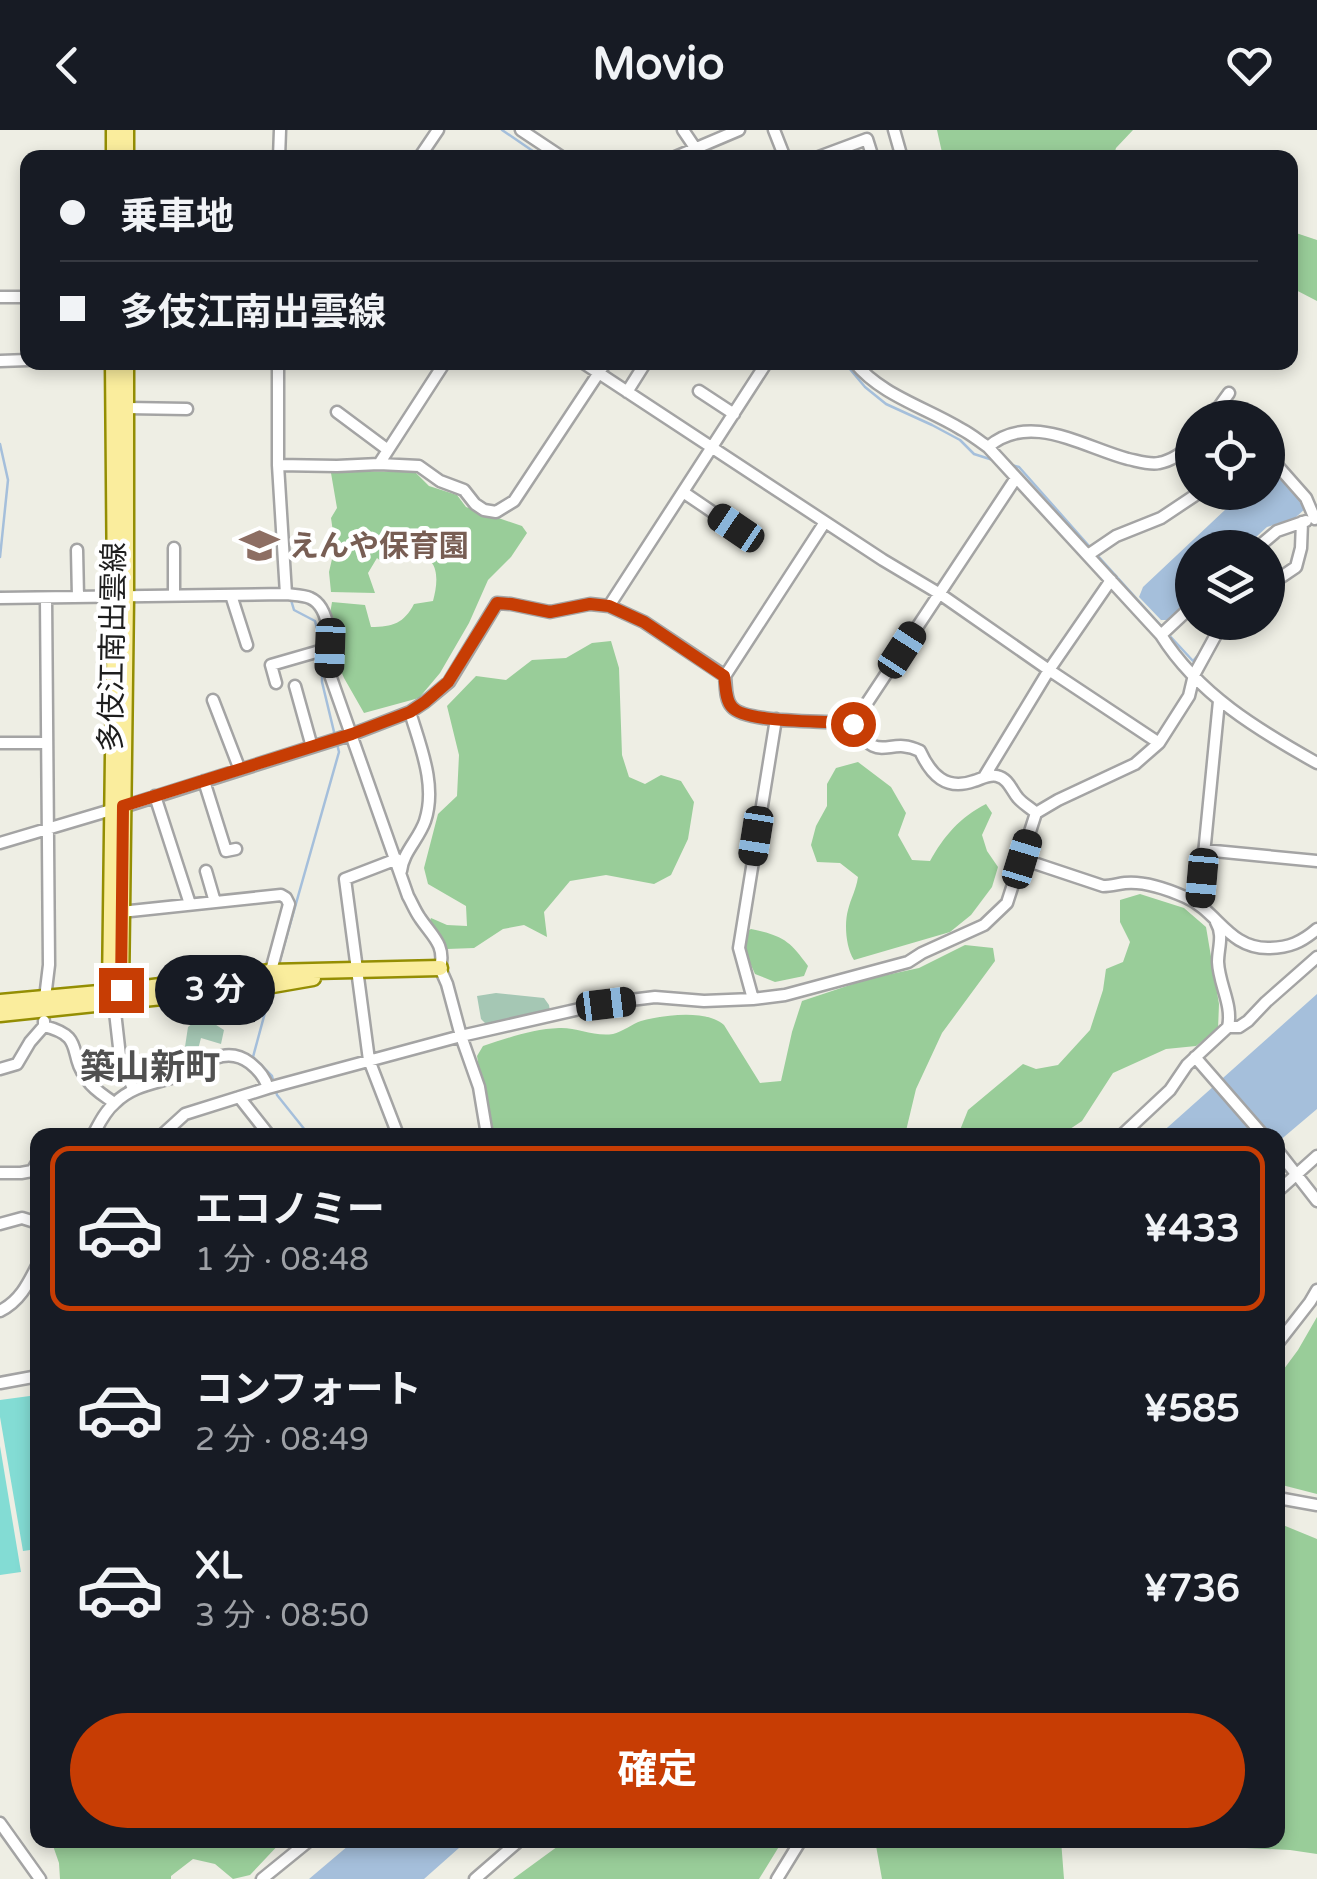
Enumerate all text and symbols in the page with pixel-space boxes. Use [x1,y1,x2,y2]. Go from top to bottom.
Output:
icon: back [40,38,95,93]
text: Movio [592,38,725,92]
icon: heart [1222,38,1277,93]
text: 乗車地 [120,194,234,240]
text: 多伎江南出雲線 [120,290,386,336]
map controls [1175,400,1285,640]
button: locate [1175,400,1285,510]
car [703,499,769,557]
school or university icon: えんや保育園 [238,525,280,567]
place label: えんや保育園 [289,528,469,565]
button: layers [1175,530,1285,640]
street label: 多伎江南出雲線 [93,542,133,752]
car [314,617,346,679]
car [873,617,931,683]
route start [831,702,876,747]
car [736,804,776,868]
car [999,826,1045,892]
car [1184,847,1220,909]
callout: 3 分 [156,955,276,1025]
route end [99,968,144,1013]
text: 3 分 [185,971,245,1009]
car [574,985,638,1023]
district label: 築山新町 [80,1047,220,1089]
icon: car [75,1184,165,1274]
text: エコノミー [195,1187,385,1233]
text: ¥433 [1143,1206,1240,1252]
text: 1 分 · 08:48 [195,1241,369,1279]
icon: car [75,1364,165,1454]
text: コンフォート [195,1367,422,1413]
text: ¥585 [1143,1386,1240,1432]
text: 2 分 · 08:49 [195,1421,369,1459]
text: XL [195,1543,242,1589]
icon: car [75,1544,165,1634]
text: ¥736 [1143,1566,1240,1612]
text: 3 分 · 08:50 [195,1597,369,1635]
button: 確定 [70,1713,1245,1828]

